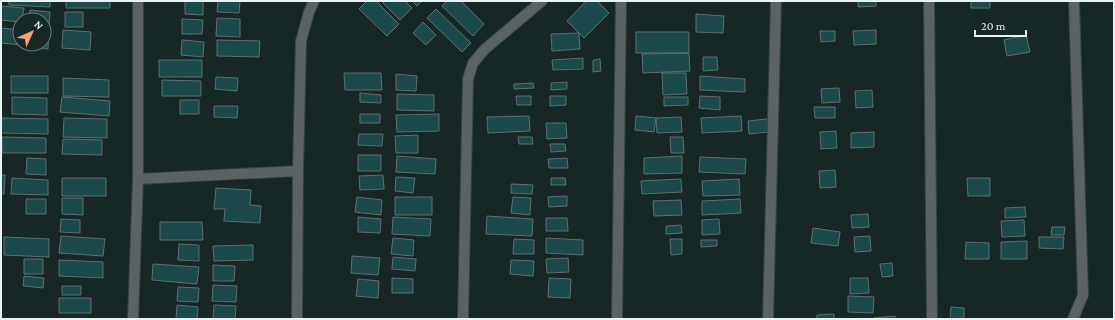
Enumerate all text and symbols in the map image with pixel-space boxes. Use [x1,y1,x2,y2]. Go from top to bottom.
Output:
north arrow [12,12,52,52]
scale bar [975,12,1026,38]
text: N [32,18,46,32]
text: 20 m [981,19,1006,33]

